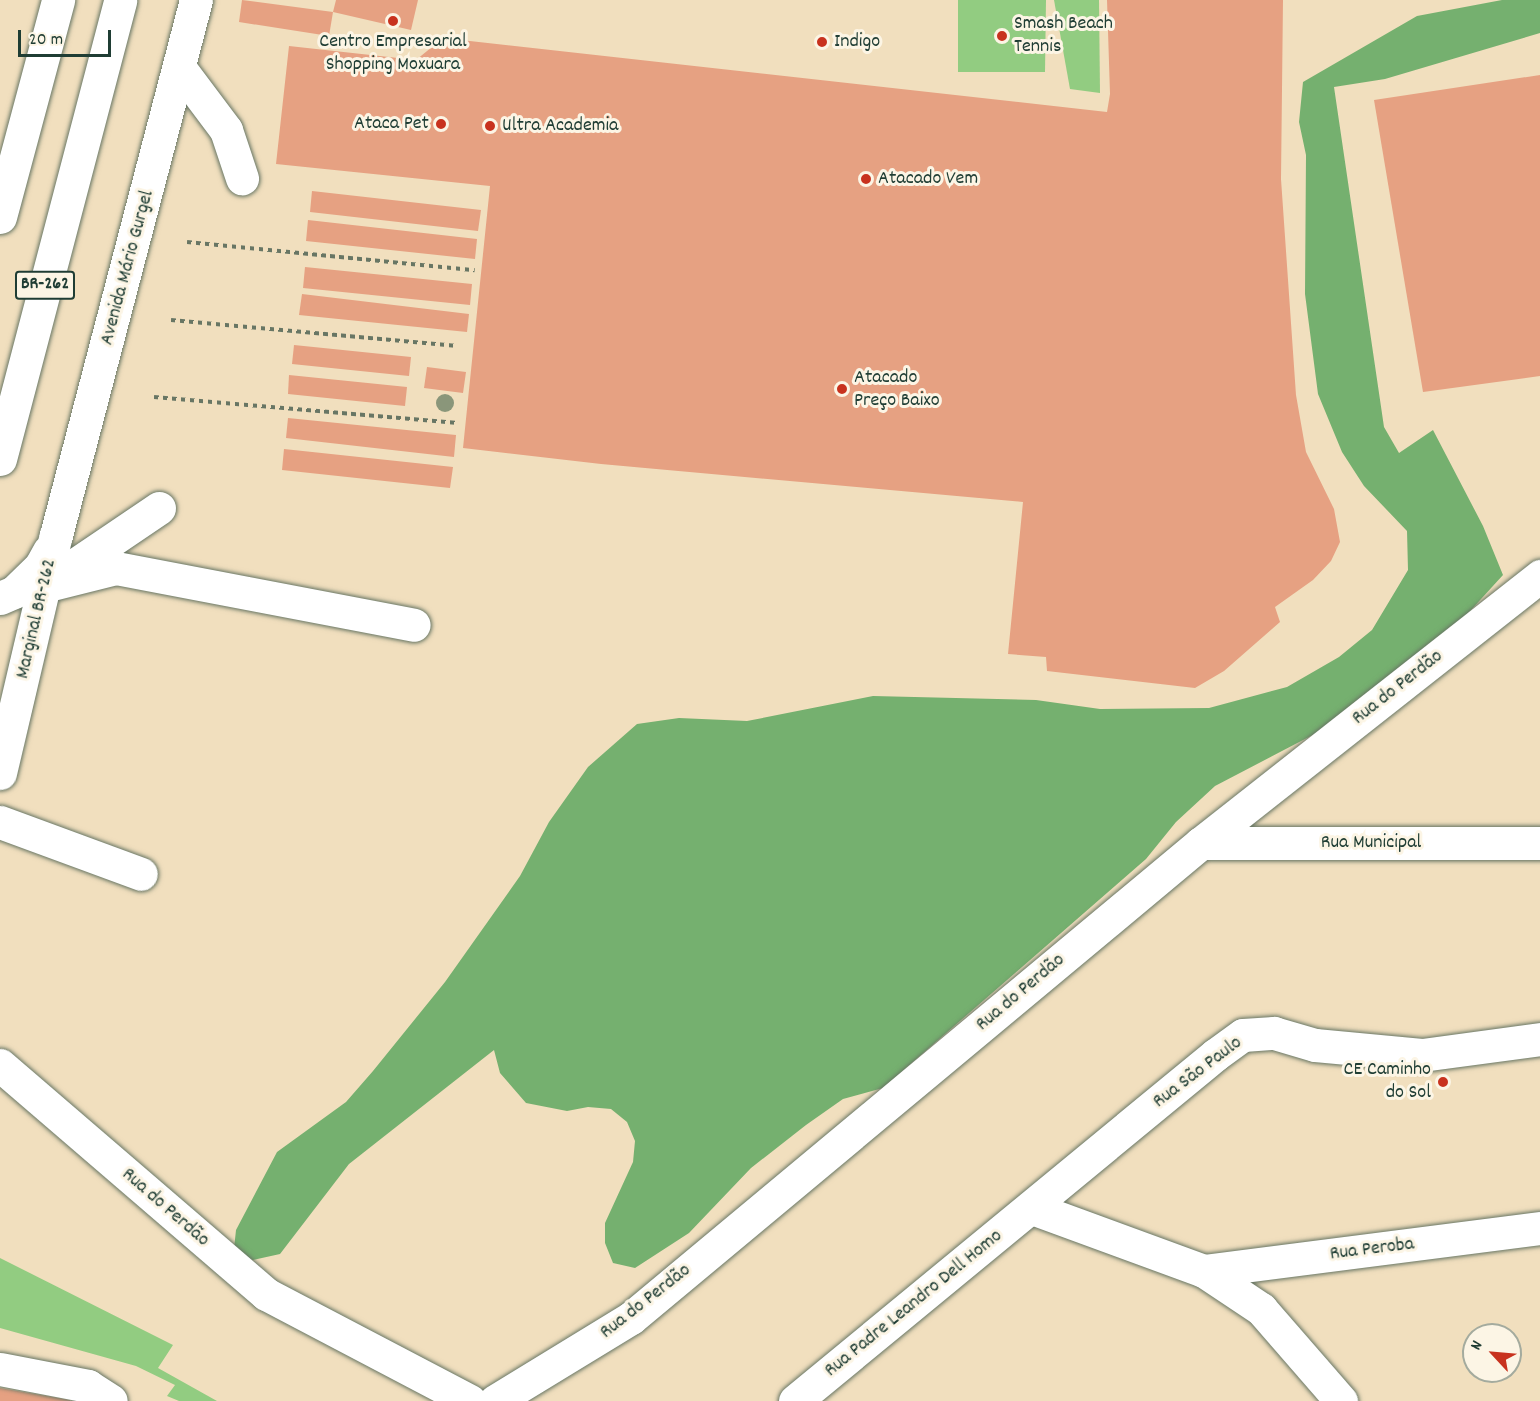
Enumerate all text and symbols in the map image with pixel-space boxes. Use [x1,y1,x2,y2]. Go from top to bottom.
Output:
place label: Smash Beach Tennis [1014,13,1113,60]
marker: Centro Empresarial Shopping Moxuara [386,14,400,28]
scale bar [21,18,114,56]
text: 20 m [29,28,63,53]
marker: Smash Beach Tennis [995,29,1009,43]
place label: Centro Empresarial Shopping Moxuara [319,30,467,77]
place label: Indigo [834,30,880,54]
marker: Indigo [815,35,829,49]
place label: Ataca Pet [354,112,429,136]
place label: Ultra Academia [502,114,618,138]
marker: Ataca Pet [434,117,448,131]
marker: Ultra Academia [483,119,497,133]
place label: Atacado Vem [878,167,978,191]
marker: Atacado Vem [859,172,873,186]
street label: Avenida Mário Gurgel [96,188,160,348]
road number: BR-262 [14,270,76,300]
place label: Atacado Preço Baixo [854,366,940,413]
marker: Atacado Preço Baixo [835,382,849,396]
street label: Marginal BR-262 [12,557,62,681]
street label: Rua do Perdão [1348,645,1448,731]
street label: Rua Municipal [1321,831,1421,855]
street label: Rua do Perdão [972,949,1070,1037]
street label: Rua São Paulo [1149,1032,1247,1114]
place label: CE Caminho do Sol [1344,1058,1431,1105]
marker: CE Caminho do Sol [1436,1075,1450,1089]
street label: Rua do Perdão [116,1163,214,1253]
street label: Rua Padre Leandro Dell Homo [820,1225,1008,1383]
street label: Rua Peroba [1329,1233,1415,1267]
street label: Rua do Perdão [596,1259,696,1345]
north arrow [1462,1323,1522,1383]
text: N [1465,1337,1489,1354]

